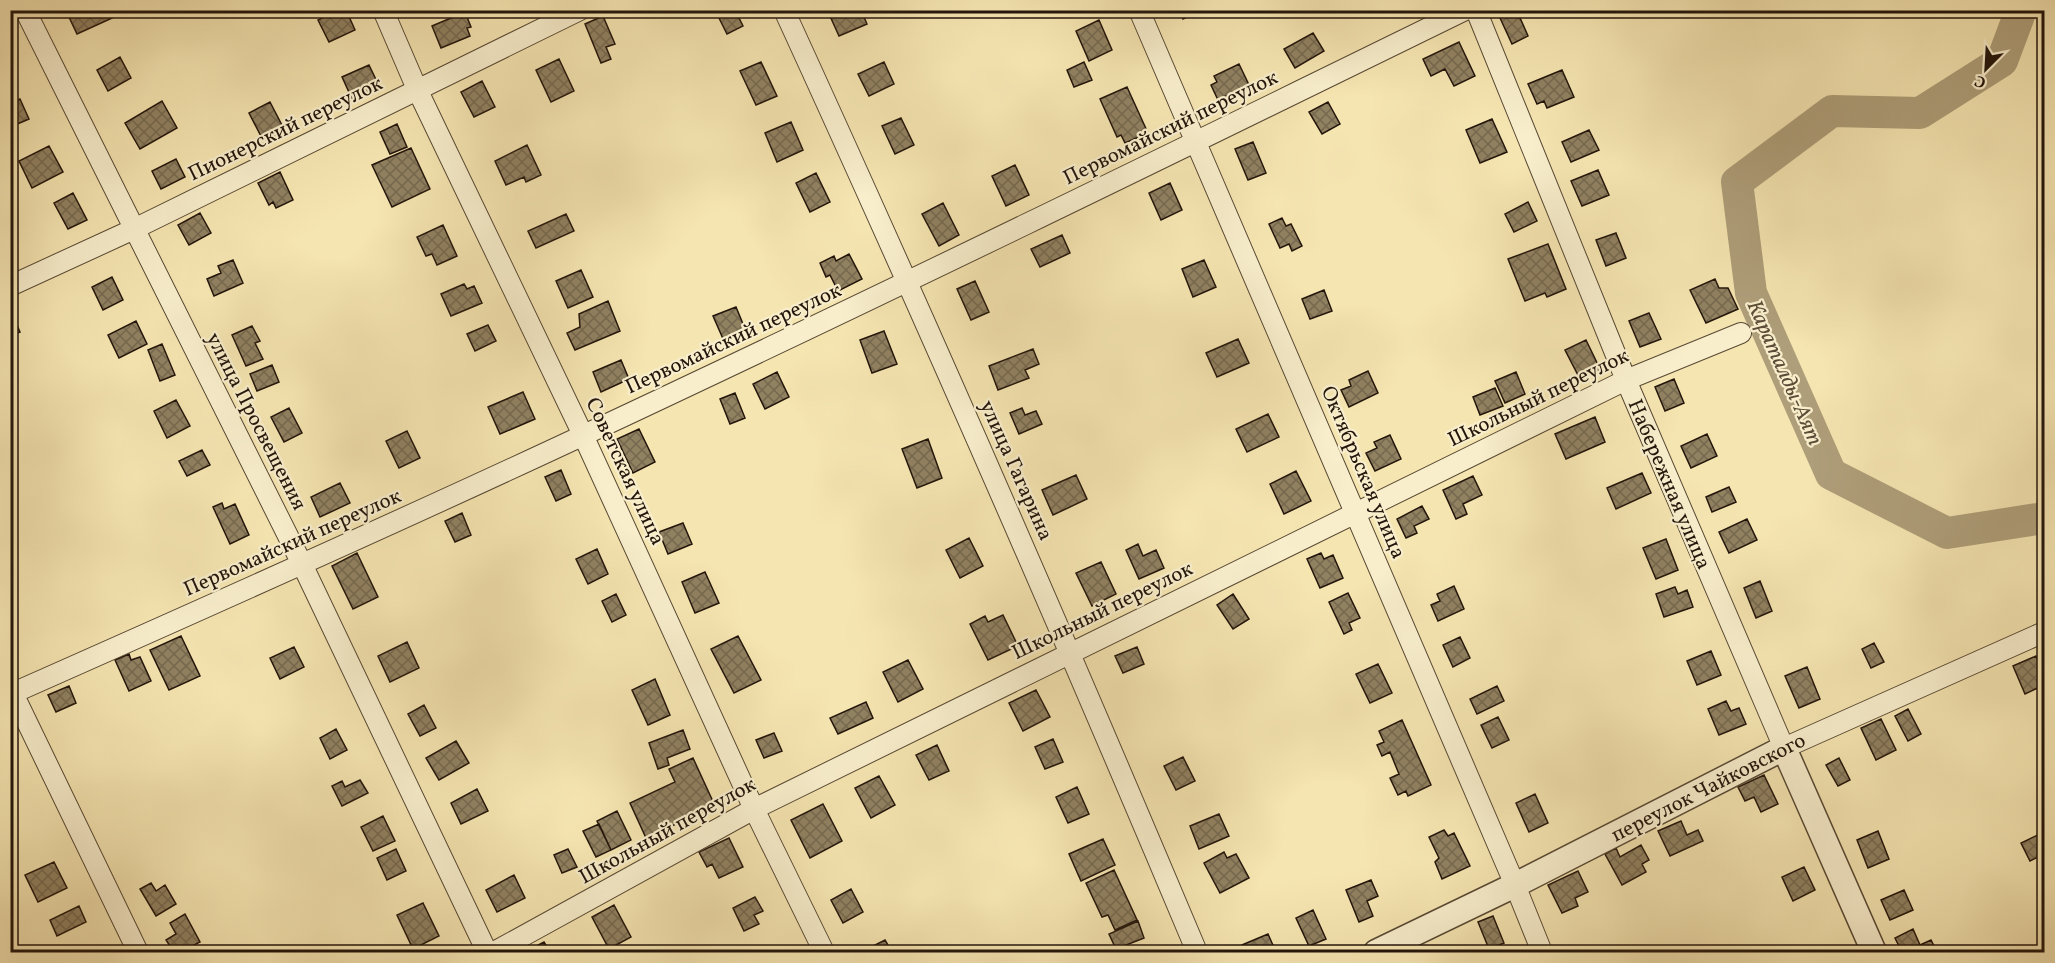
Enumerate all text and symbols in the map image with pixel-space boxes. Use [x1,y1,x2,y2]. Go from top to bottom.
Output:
north arrow [1956,39,2016,99]
street label: Первомайский переулок [1058,64,1283,193]
text: С [1972,69,1990,93]
street label: Пионерский переулок [183,70,388,189]
street label: Первомайский переулок [621,276,847,402]
water label: Караталды-Аят [1738,295,1830,451]
street label: улица Просвещения [198,328,313,516]
street label: Школьный переулок [1443,342,1634,455]
street label: Октябрьская улица [1313,382,1412,564]
street label: Советская улица [578,393,672,550]
street label: Набережная улица [1620,395,1718,574]
street label: улица Гагарина [972,396,1060,545]
street label: Первомайский переулок [179,482,406,605]
street label: Школьный переулок [1007,555,1198,668]
street label: переулок Чайковского [1606,727,1811,850]
street label: Школьный переулок [574,771,761,892]

